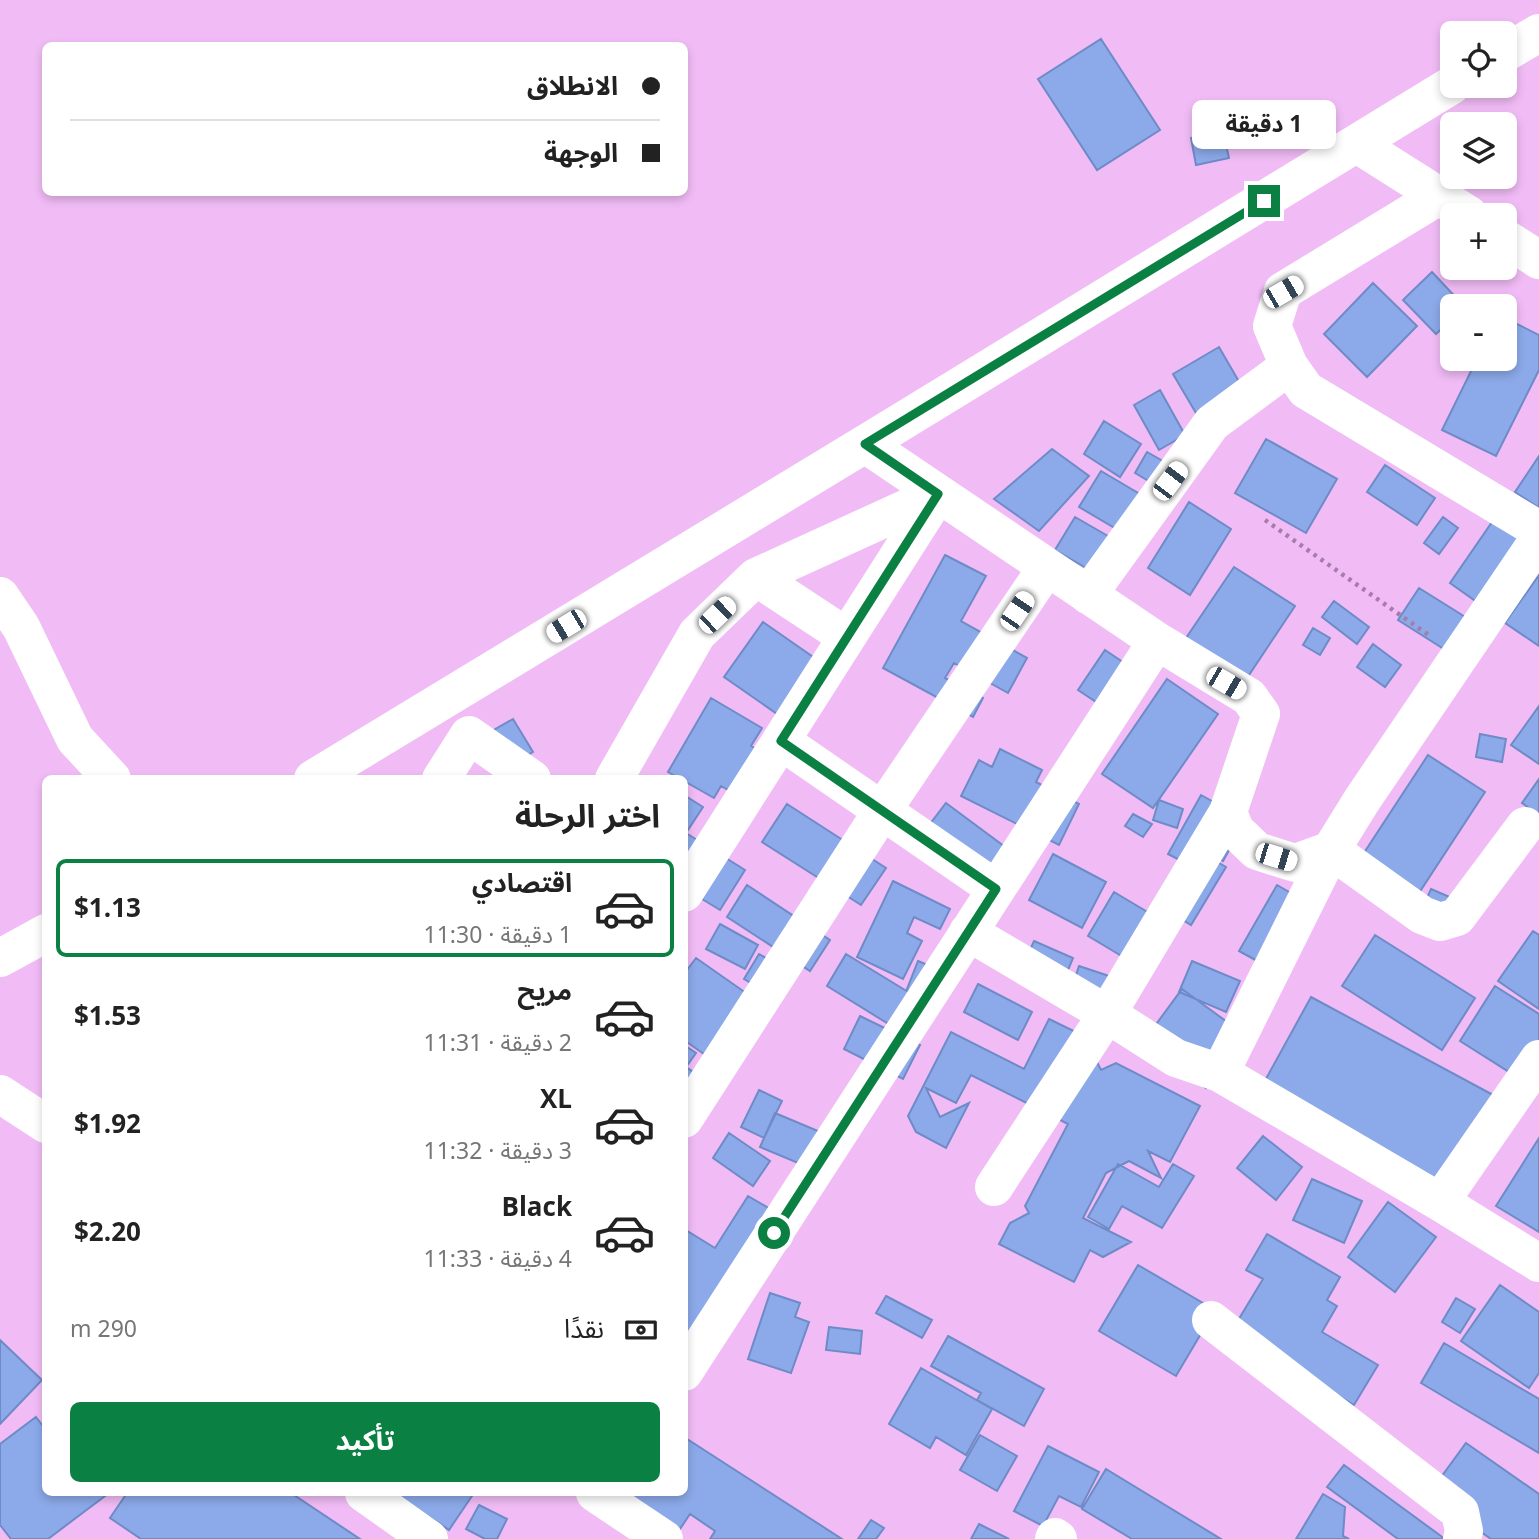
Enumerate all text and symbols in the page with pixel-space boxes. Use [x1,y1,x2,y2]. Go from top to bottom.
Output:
map controls [1440,21,1517,371]
button: locate [1440,21,1517,98]
text: الانطلاق [527,59,618,114]
callout: 1 دقيقة [1192,100,1336,148]
text: 1 دقيقة [1225,100,1303,149]
button: layers [1440,112,1517,189]
text: الوجهة [544,126,618,181]
route end [1248,185,1280,217]
button: + [1440,203,1517,280]
car [1260,272,1307,312]
button: − [1440,294,1517,371]
car [1149,458,1192,504]
car [997,588,1038,634]
car [695,593,740,637]
car [543,606,590,646]
car [1203,663,1250,703]
text: اختر الرحلة [515,783,660,851]
car [1253,841,1300,873]
text: اقتصادي [472,856,572,911]
icon: car [593,877,656,940]
text: $1.13 [74,881,141,936]
text: 1 دقيقة · 11:30 [424,911,572,960]
text: مريح [517,964,572,1019]
icon: car [593,985,656,1048]
text: $1.53 [74,989,141,1044]
text: 2 دقيقة · 11:31 [424,1019,572,1068]
text: XL [540,1072,572,1127]
icon: car [593,1093,656,1156]
text: $1.92 [74,1097,141,1152]
text: 3 دقيقة · 11:32 [424,1127,572,1176]
text: Black [501,1180,572,1235]
icon: car [593,1201,656,1264]
text: $2.20 [74,1205,141,1260]
route start [758,1217,790,1249]
text: 4 دقيقة · 11:33 [424,1235,572,1284]
text: نقدًا [564,1302,604,1357]
text: 290 m [70,1305,137,1354]
icon: cash [622,1311,660,1349]
button: تأكيد [70,1402,660,1482]

